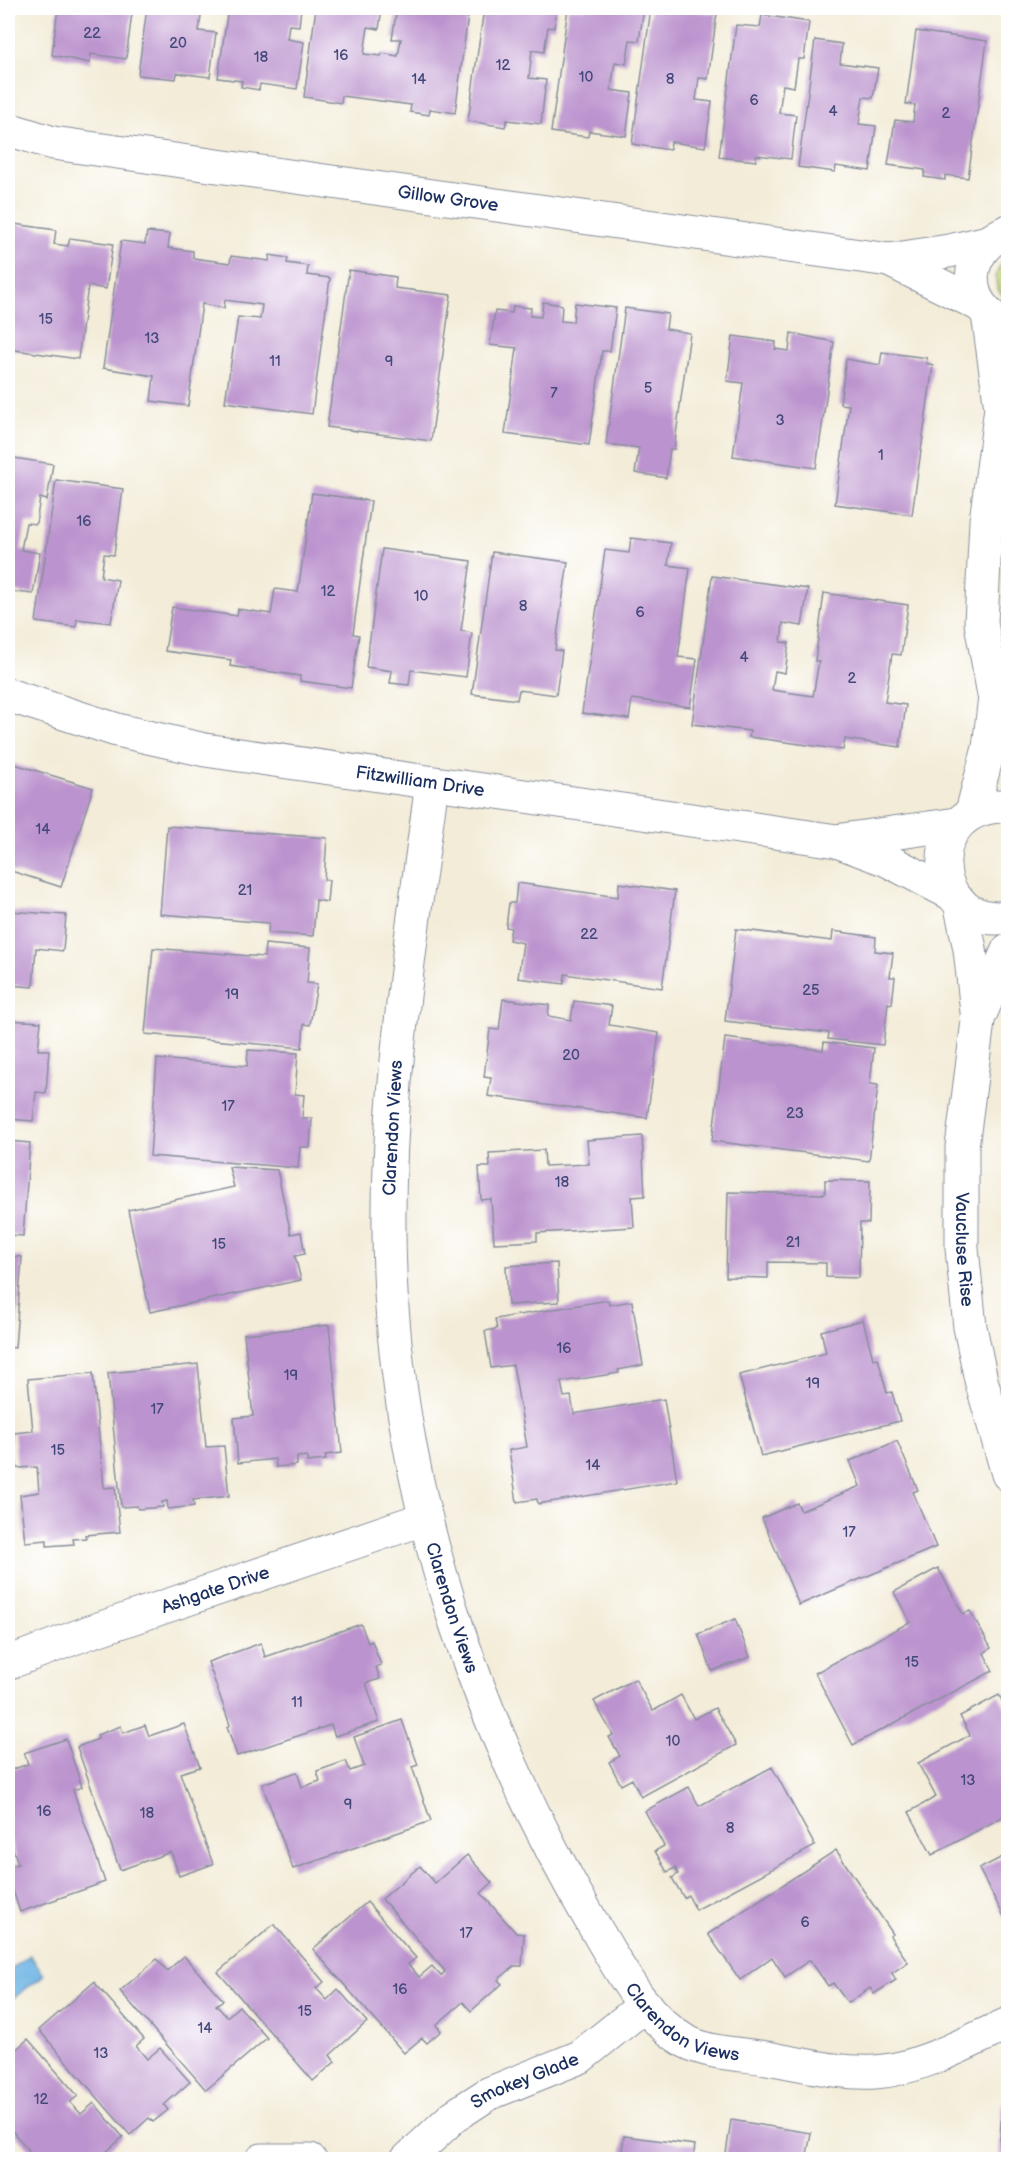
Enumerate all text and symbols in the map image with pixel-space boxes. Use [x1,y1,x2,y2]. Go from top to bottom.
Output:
house number: 22 [83,24,101,43]
house number: 20 [169,34,187,53]
house number: 16 [334,46,348,65]
house number: 18 [254,48,269,67]
house number: 12 [496,56,510,75]
house number: 10 [579,68,593,87]
house number: 14 [412,70,426,89]
house number: 8 [666,70,675,89]
house number: 6 [749,91,759,110]
house number: 4 [828,102,838,121]
house number: 2 [942,104,951,123]
street label: Gillow Grove [396,181,500,216]
house number: 15 [39,310,53,329]
house number: 13 [144,329,160,348]
house number: 11 [269,352,281,371]
house number: 9 [385,352,393,371]
house number: 5 [644,379,652,398]
house number: 7 [550,384,558,403]
house number: 3 [775,411,785,430]
house number: 1 [878,446,884,465]
house number: 16 [77,512,91,531]
house number: 12 [321,582,335,601]
house number: 10 [414,587,428,606]
house number: 8 [519,597,528,616]
house number: 6 [635,603,645,622]
house number: 4 [739,648,749,667]
house number: 2 [848,669,857,688]
street label: Fitzwilliam Drive [354,761,486,801]
house number: 14 [36,820,50,839]
house number: 21 [238,881,252,900]
house number: 22 [580,925,598,944]
house number: 25 [802,981,820,1000]
house number: 19 [225,985,239,1004]
house number: 20 [562,1046,580,1065]
street label: Clarendon Views [379,1060,407,1196]
house number: 17 [221,1097,235,1116]
house number: 23 [786,1104,804,1123]
house number: 18 [555,1173,570,1192]
street label: Vaucluse Rise [951,1192,978,1308]
house number: 21 [786,1233,800,1252]
house number: 15 [212,1235,226,1254]
house number: 16 [557,1339,571,1358]
house number: 19 [284,1366,298,1385]
house number: 19 [806,1374,820,1393]
house number: 17 [150,1400,164,1419]
house number: 15 [51,1441,65,1460]
house number: 14 [586,1456,600,1475]
house number: 17 [842,1523,856,1542]
street label: Clarendon Views [422,1540,483,1676]
street label: Ashgate Drive [159,1561,272,1618]
house number: 15 [905,1653,919,1672]
house number: 11 [291,1693,303,1712]
house number: 10 [666,1732,680,1751]
house number: 13 [960,1771,976,1790]
house number: 9 [344,1795,352,1814]
house number: 16 [37,1802,51,1821]
house number: 18 [140,1804,155,1823]
house number: 8 [726,1819,735,1838]
house number: 6 [800,1913,810,1932]
house number: 17 [459,1924,473,1943]
street label: Clarendon Views [621,1979,741,2065]
house number: 16 [393,1980,407,1999]
house number: 15 [298,2002,312,2021]
house number: 14 [198,2019,212,2038]
house number: 13 [93,2044,109,2063]
street label: Smokey Glade [467,2048,582,2113]
house number: 12 [34,2090,48,2109]

